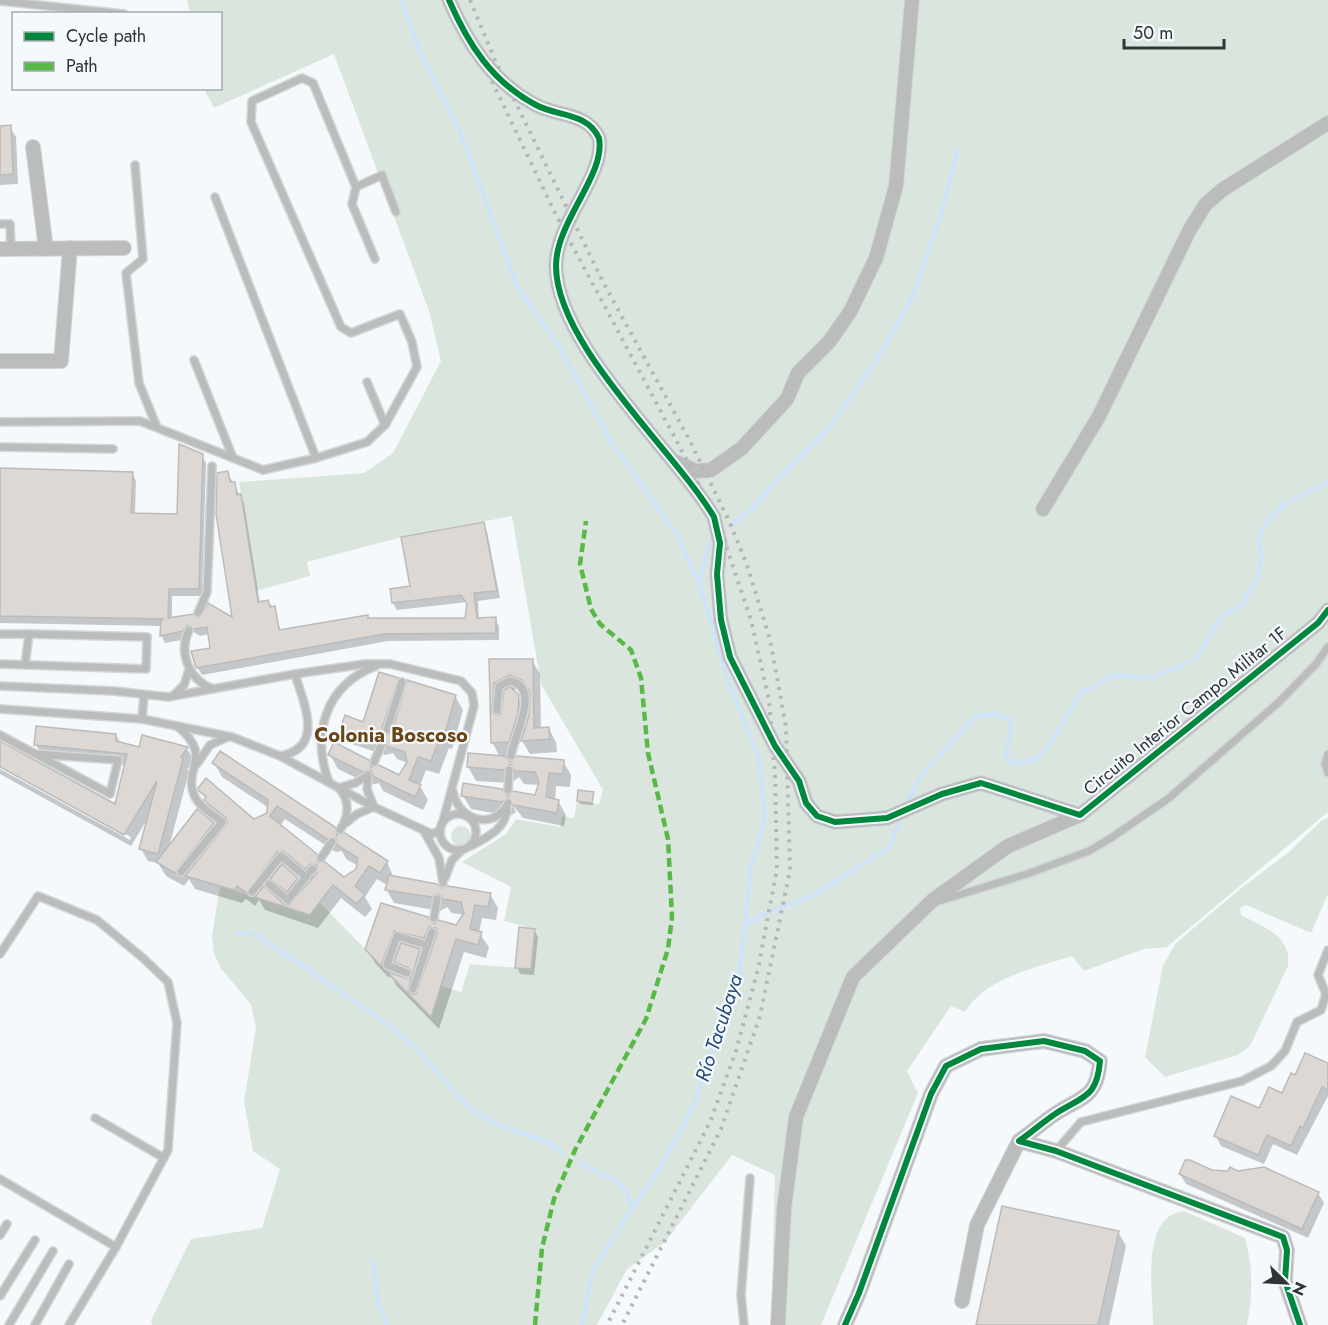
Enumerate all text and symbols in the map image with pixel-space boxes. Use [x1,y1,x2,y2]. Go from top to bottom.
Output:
legend [12,12,222,90]
scale bar [1124,12,1224,50]
text: 50 m [1133,20,1173,46]
text: Cycle path [66,23,146,49]
text: Path [66,53,98,79]
street label: Circuito Interior Campo Militar 1F [1078,621,1292,801]
district label: Colonia Boscoso [314,721,468,750]
water label: Río Tacubaya [688,970,750,1086]
north arrow [1256,1253,1316,1313]
text: N [1286,1278,1312,1299]

